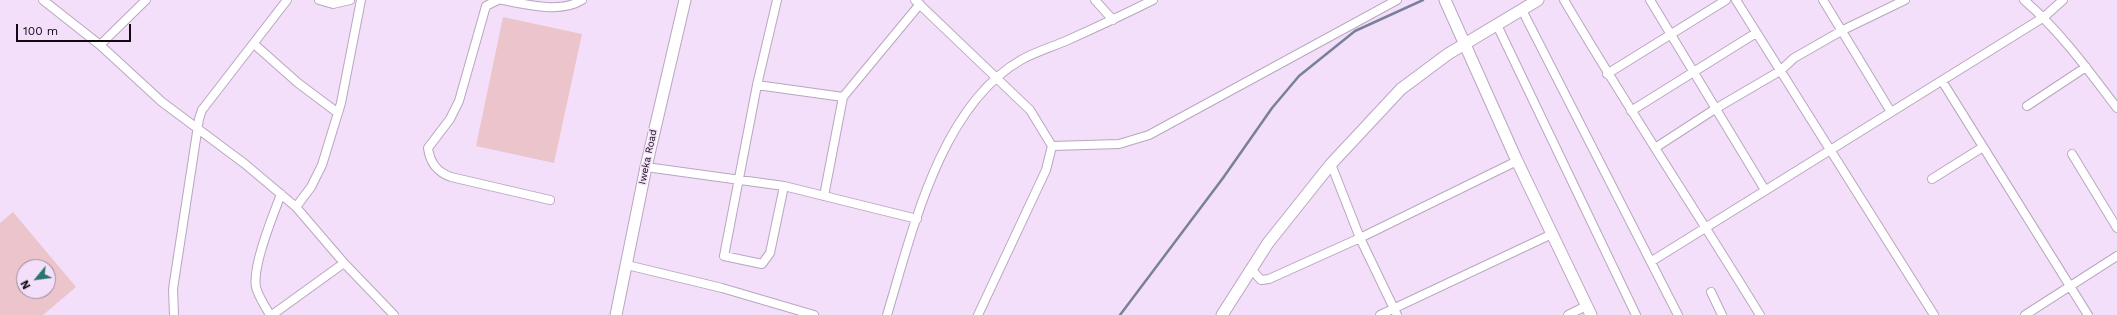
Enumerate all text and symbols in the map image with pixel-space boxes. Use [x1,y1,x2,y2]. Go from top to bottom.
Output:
scale bar [18,16,133,42]
text: 100 m [23,24,58,38]
street label: Iweka Road [636,128,660,186]
north arrow [16,259,56,299]
text: N [18,278,34,291]

